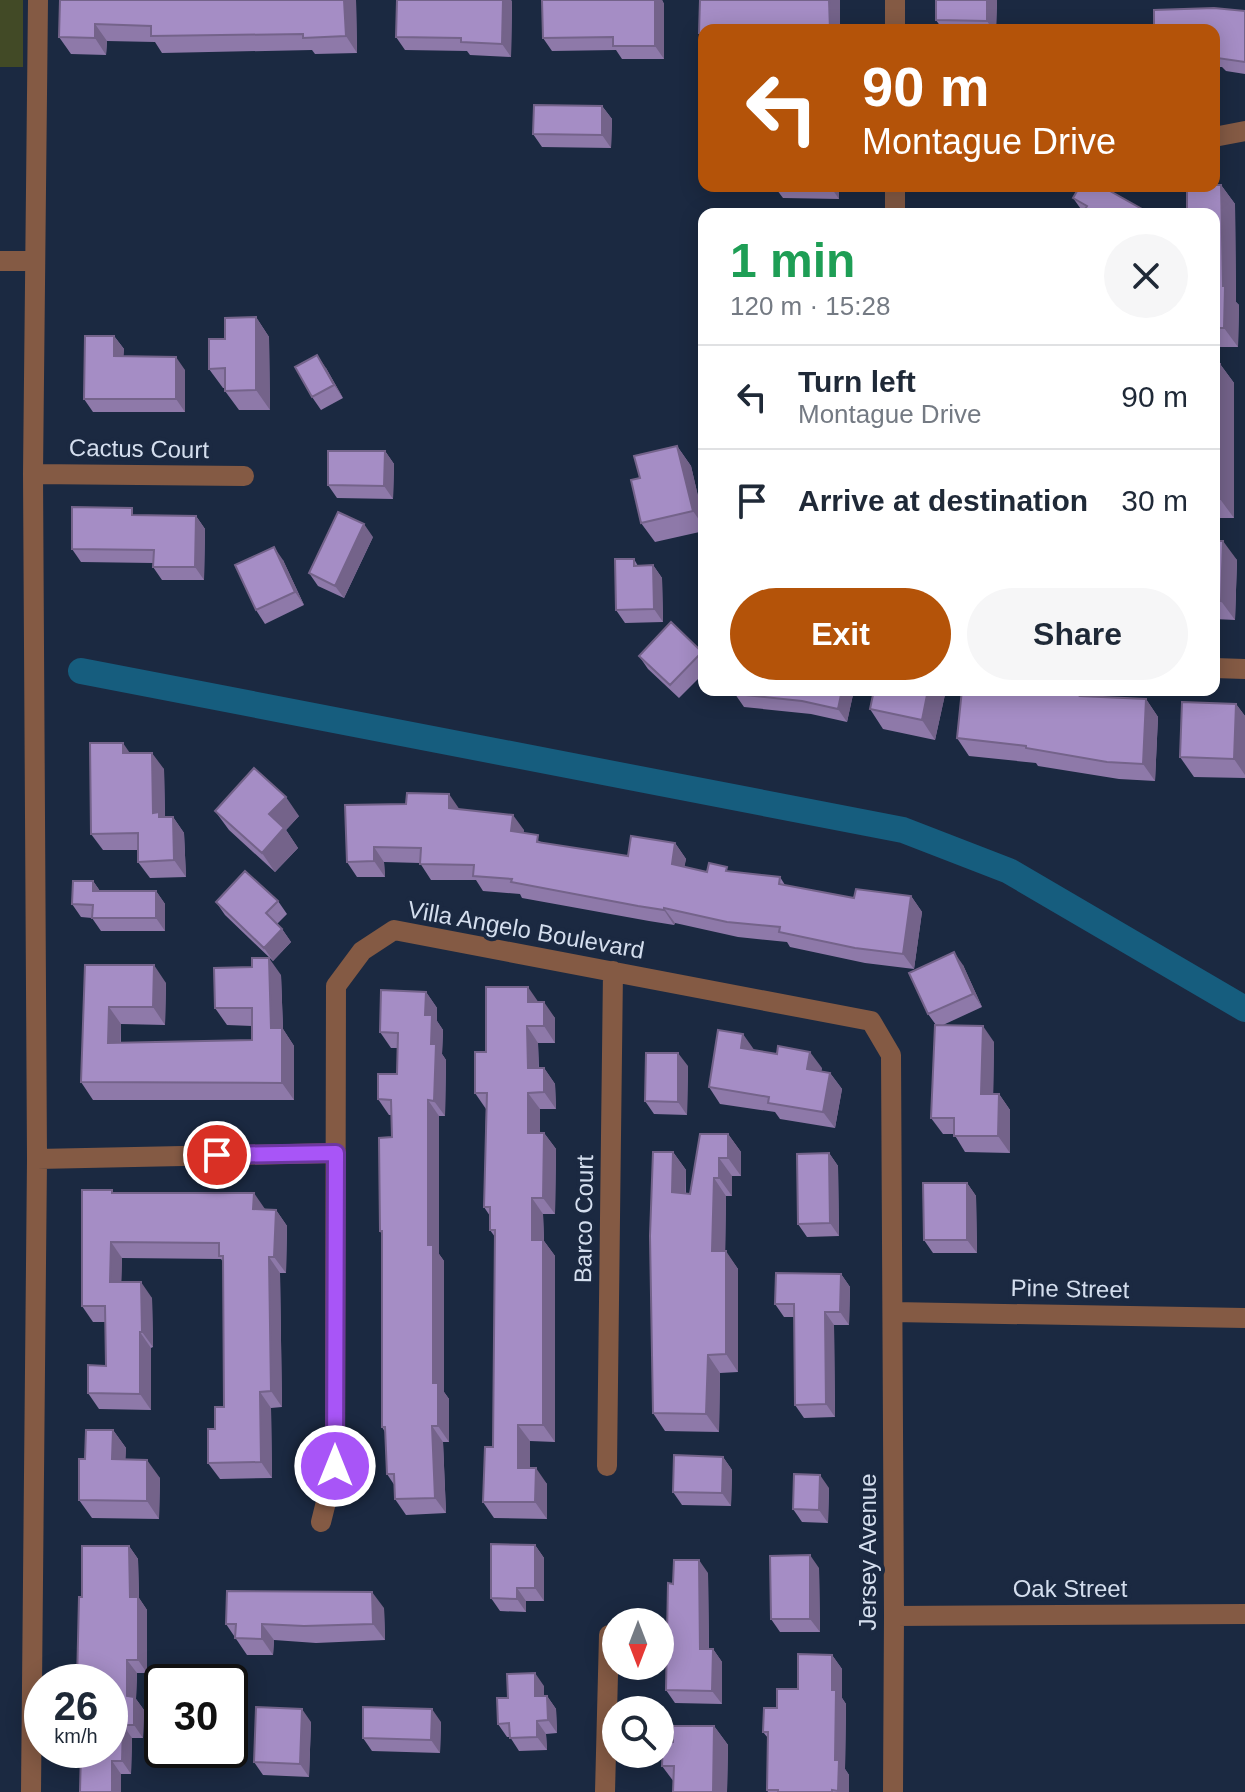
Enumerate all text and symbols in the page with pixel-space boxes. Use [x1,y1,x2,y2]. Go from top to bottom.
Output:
text: 90 m [862,55,990,118]
icon: left [730,56,834,160]
text: Montague Drive [862,121,1116,162]
text: 1 min [730,234,855,287]
button: close [1104,234,1188,318]
text: 120 m · 15:28 [730,291,890,321]
text: Turn left [798,365,916,398]
icon: left [730,375,774,419]
text: 90 m [1121,380,1188,413]
text: Montague Drive [798,399,982,429]
street label: Cactus Court [69,434,210,463]
icon: arrive [730,479,774,523]
text: Arrive at destination [798,484,1088,517]
text: 30 m [1121,484,1188,517]
button: Exit [730,588,951,680]
button: Share [967,588,1188,680]
street label: Villa Angelo Boulevard [406,895,646,964]
pin [183,1121,251,1189]
icon: arrive [195,1133,239,1177]
street label: Barco Court [569,1154,598,1283]
street label: Pine Street [1010,1274,1130,1303]
position arrow [293,1424,377,1508]
street label: Jersey Avenue [854,1474,881,1631]
street label: Oak Street [1013,1575,1128,1602]
north arrow [602,1608,674,1680]
map controls [602,1608,674,1768]
speed limit sign: 30 [144,1664,248,1768]
text: 26 [54,1684,98,1728]
button: search [602,1696,674,1768]
text: km/h [54,1725,98,1747]

